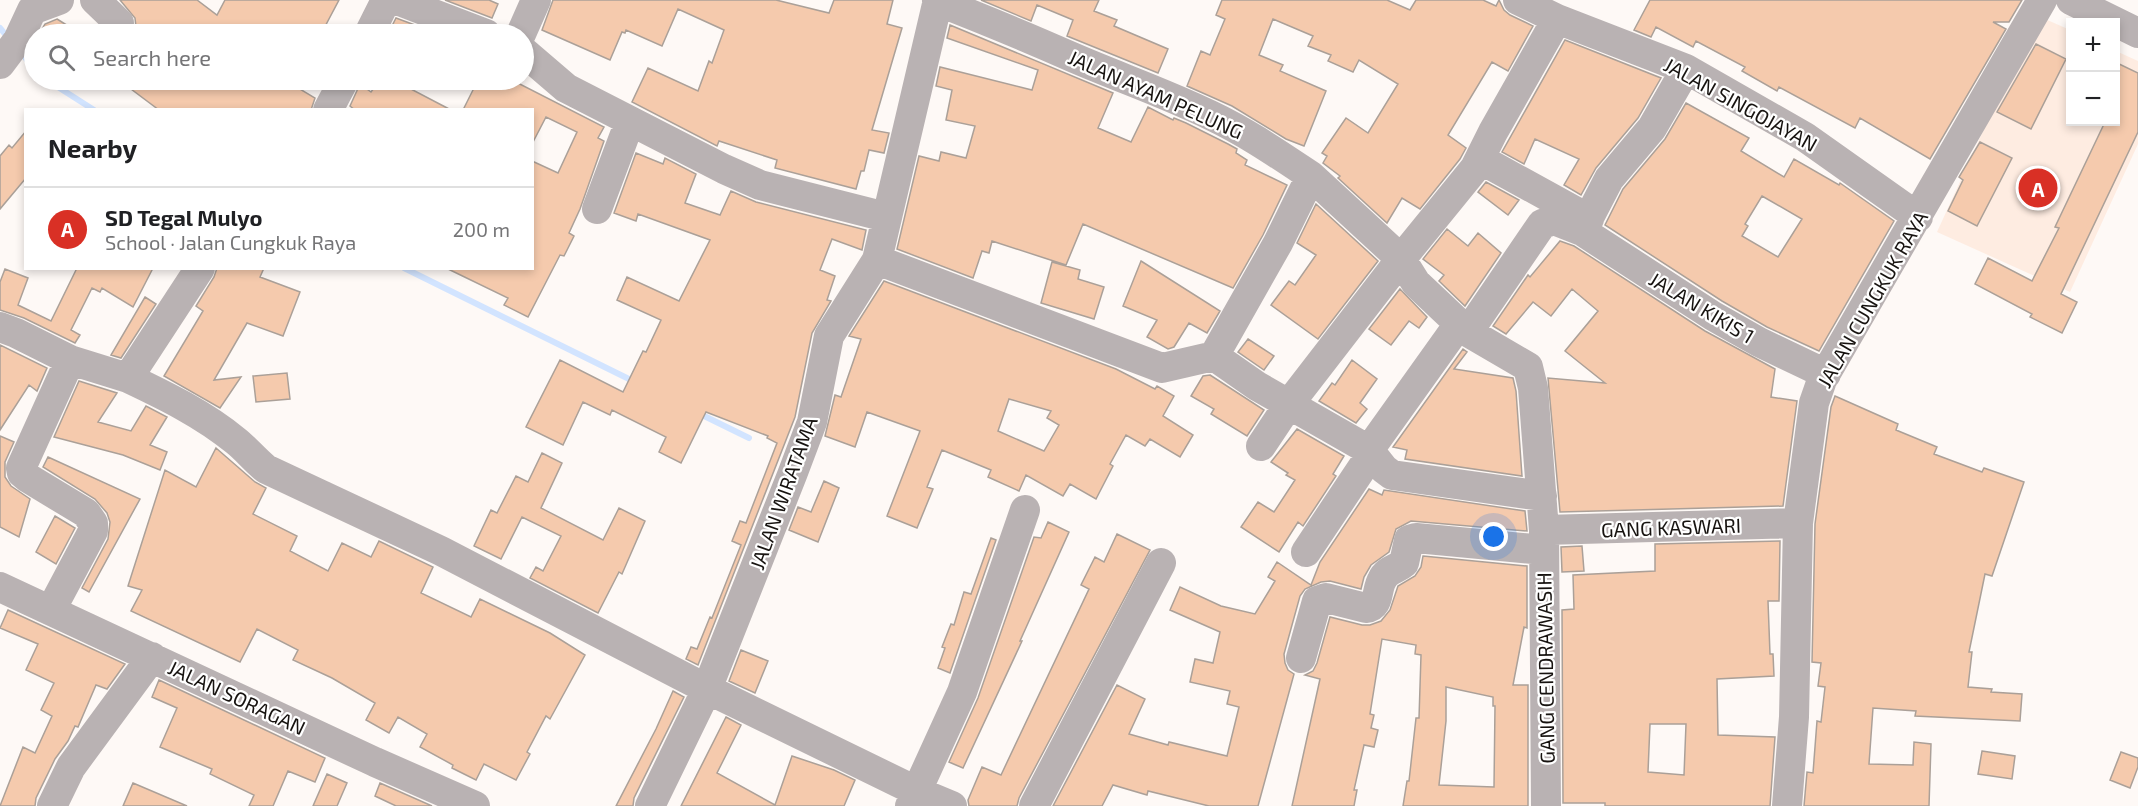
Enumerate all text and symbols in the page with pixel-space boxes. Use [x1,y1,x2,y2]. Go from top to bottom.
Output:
map controls [2066,18,2120,126]
button: + [2066,18,2120,72]
search box [24,24,534,90]
icon: search [45,41,78,74]
text: Search here [93,44,211,70]
street label: JALAN AYAM PELUNG [1065,45,1247,143]
street label: JALAN SINGOJAYAN [1660,52,1822,156]
button: − [2066,72,2120,126]
text: Nearby [48,132,137,163]
pin: A [2018,166,2058,210]
text: SD Tegal Mulyo [105,204,262,230]
street label: JALAN CUNGKUK RAYA [1812,206,1933,391]
text: A [61,217,74,241]
text: 200 m [453,217,510,241]
text: School · Jalan Cungkuk Raya [105,230,356,254]
street label: JALAN KIKIS 1 [1645,266,1759,348]
street label: JALAN WIRATAMA [744,413,822,573]
street label: GANG KASWARI [1601,513,1741,541]
your location [1479,522,1508,551]
street label: GANG CENDRAWASIH [1531,572,1559,764]
street label: JALAN SORAGAN [164,655,310,739]

